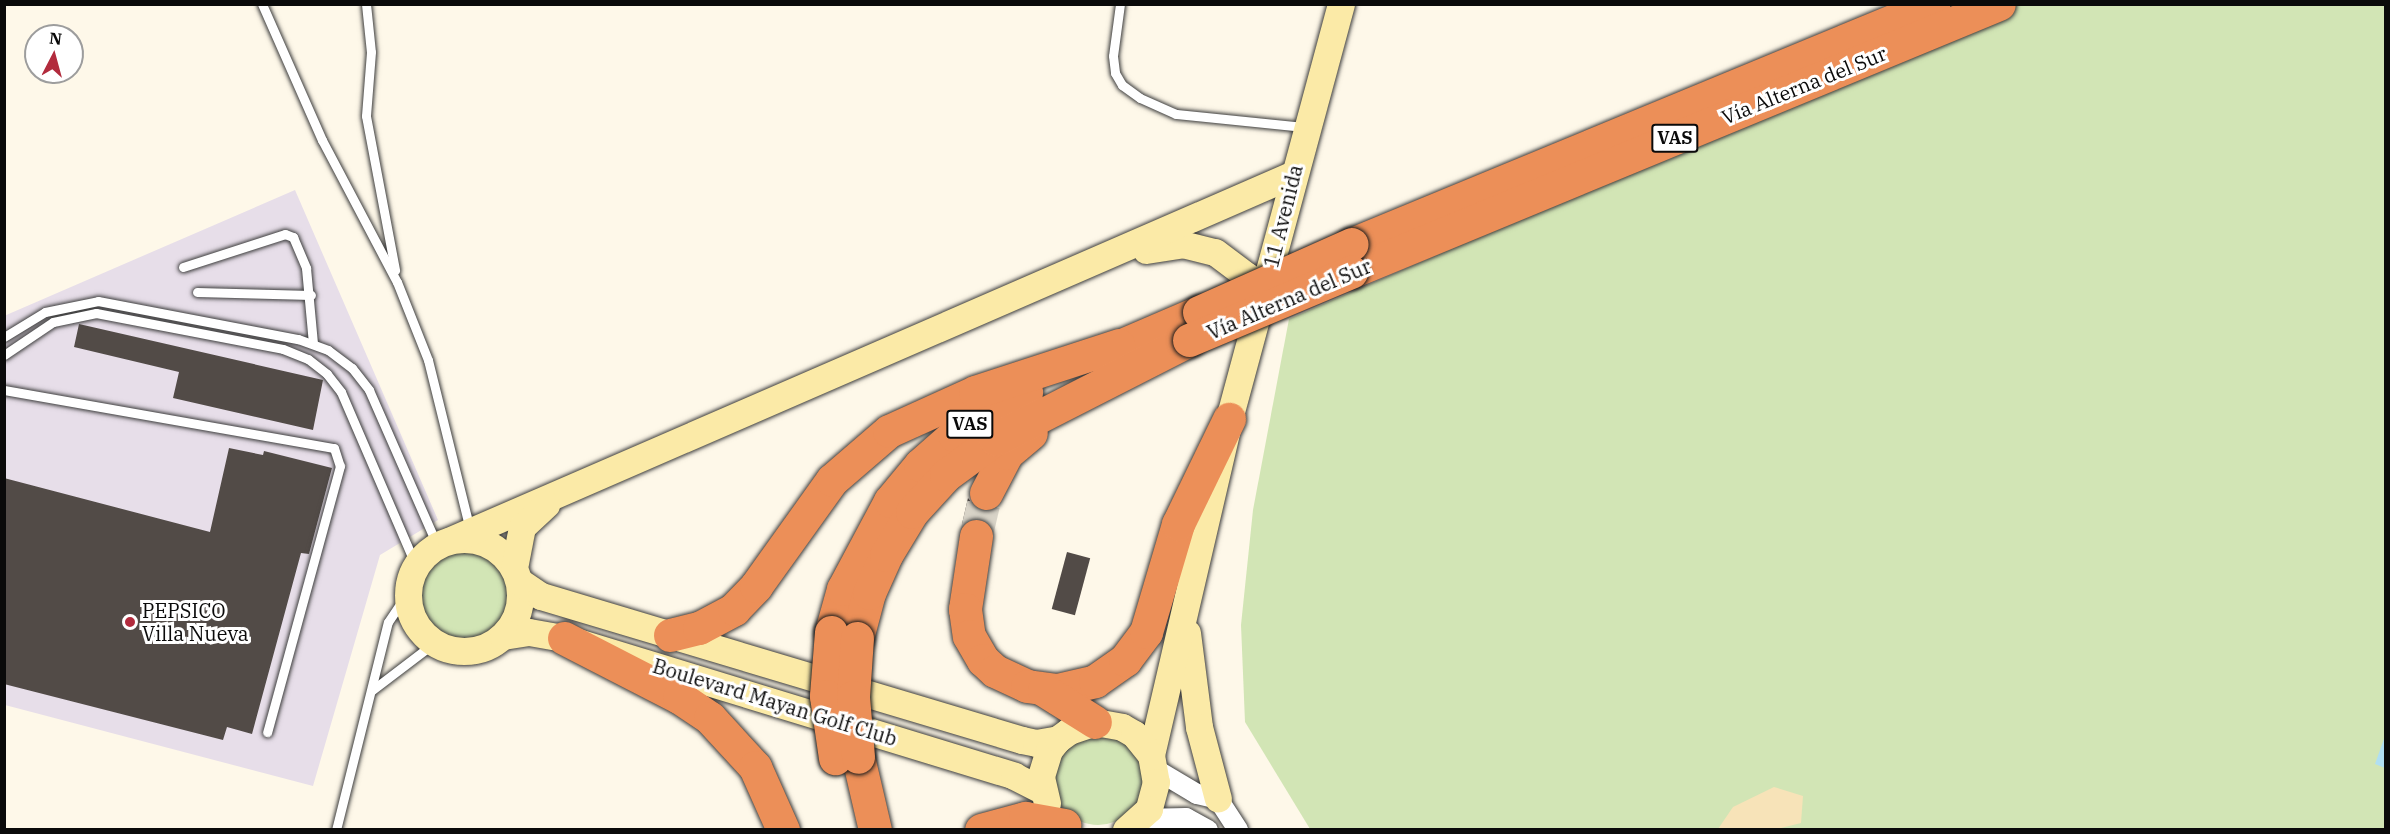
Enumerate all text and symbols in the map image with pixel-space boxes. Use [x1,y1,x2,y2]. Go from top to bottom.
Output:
north arrow [24,24,84,84]
text: N [48,27,63,49]
street label: Vía Alterna del Sur [1718,41,1890,129]
road number: VAS [1651,123,1699,153]
street label: 11 Avenida [1259,162,1307,270]
street label: Vía Alterna del Sur [1203,254,1375,344]
road number: VAS [946,409,994,439]
place label: PEPSICO Villa Nueva [142,598,249,645]
marker: PEPSICO Villa Nueva [123,615,137,629]
street label: Boulevard Mayan Golf Club [650,653,900,751]

